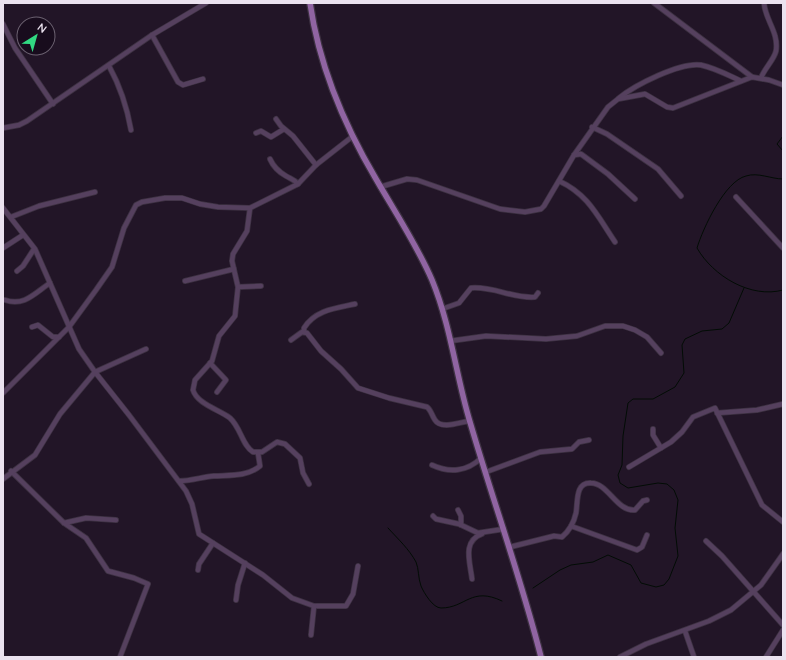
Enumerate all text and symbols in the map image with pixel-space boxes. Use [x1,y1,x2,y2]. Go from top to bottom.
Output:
north arrow [16,16,56,56]
text: N [35,20,49,36]

